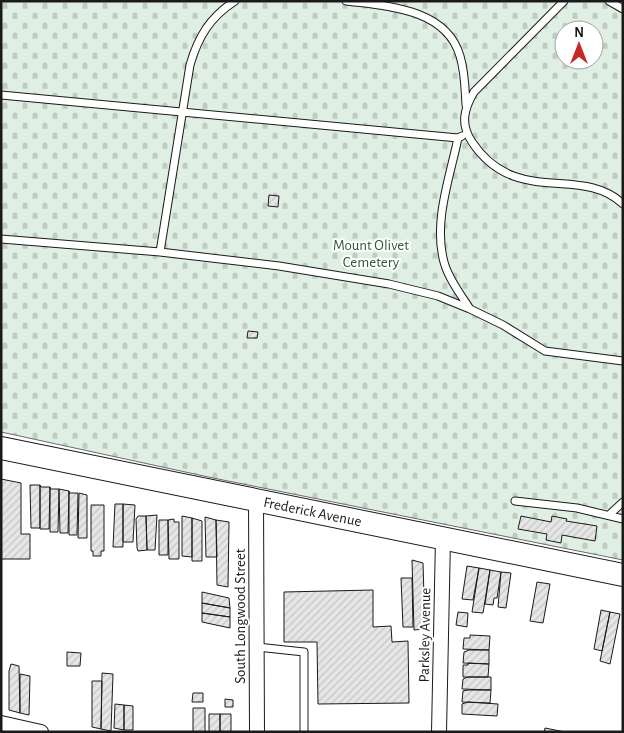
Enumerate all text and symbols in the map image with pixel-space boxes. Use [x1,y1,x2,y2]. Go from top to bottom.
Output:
north arrow [554,20,604,70]
text: N [574,26,584,40]
park label: Mount Olivet Cemetery [333,238,409,270]
street label: Frederick Avenue [262,494,363,529]
street label: South Longwood Street [233,548,248,684]
street label: Parksley Avenue [417,587,433,682]

